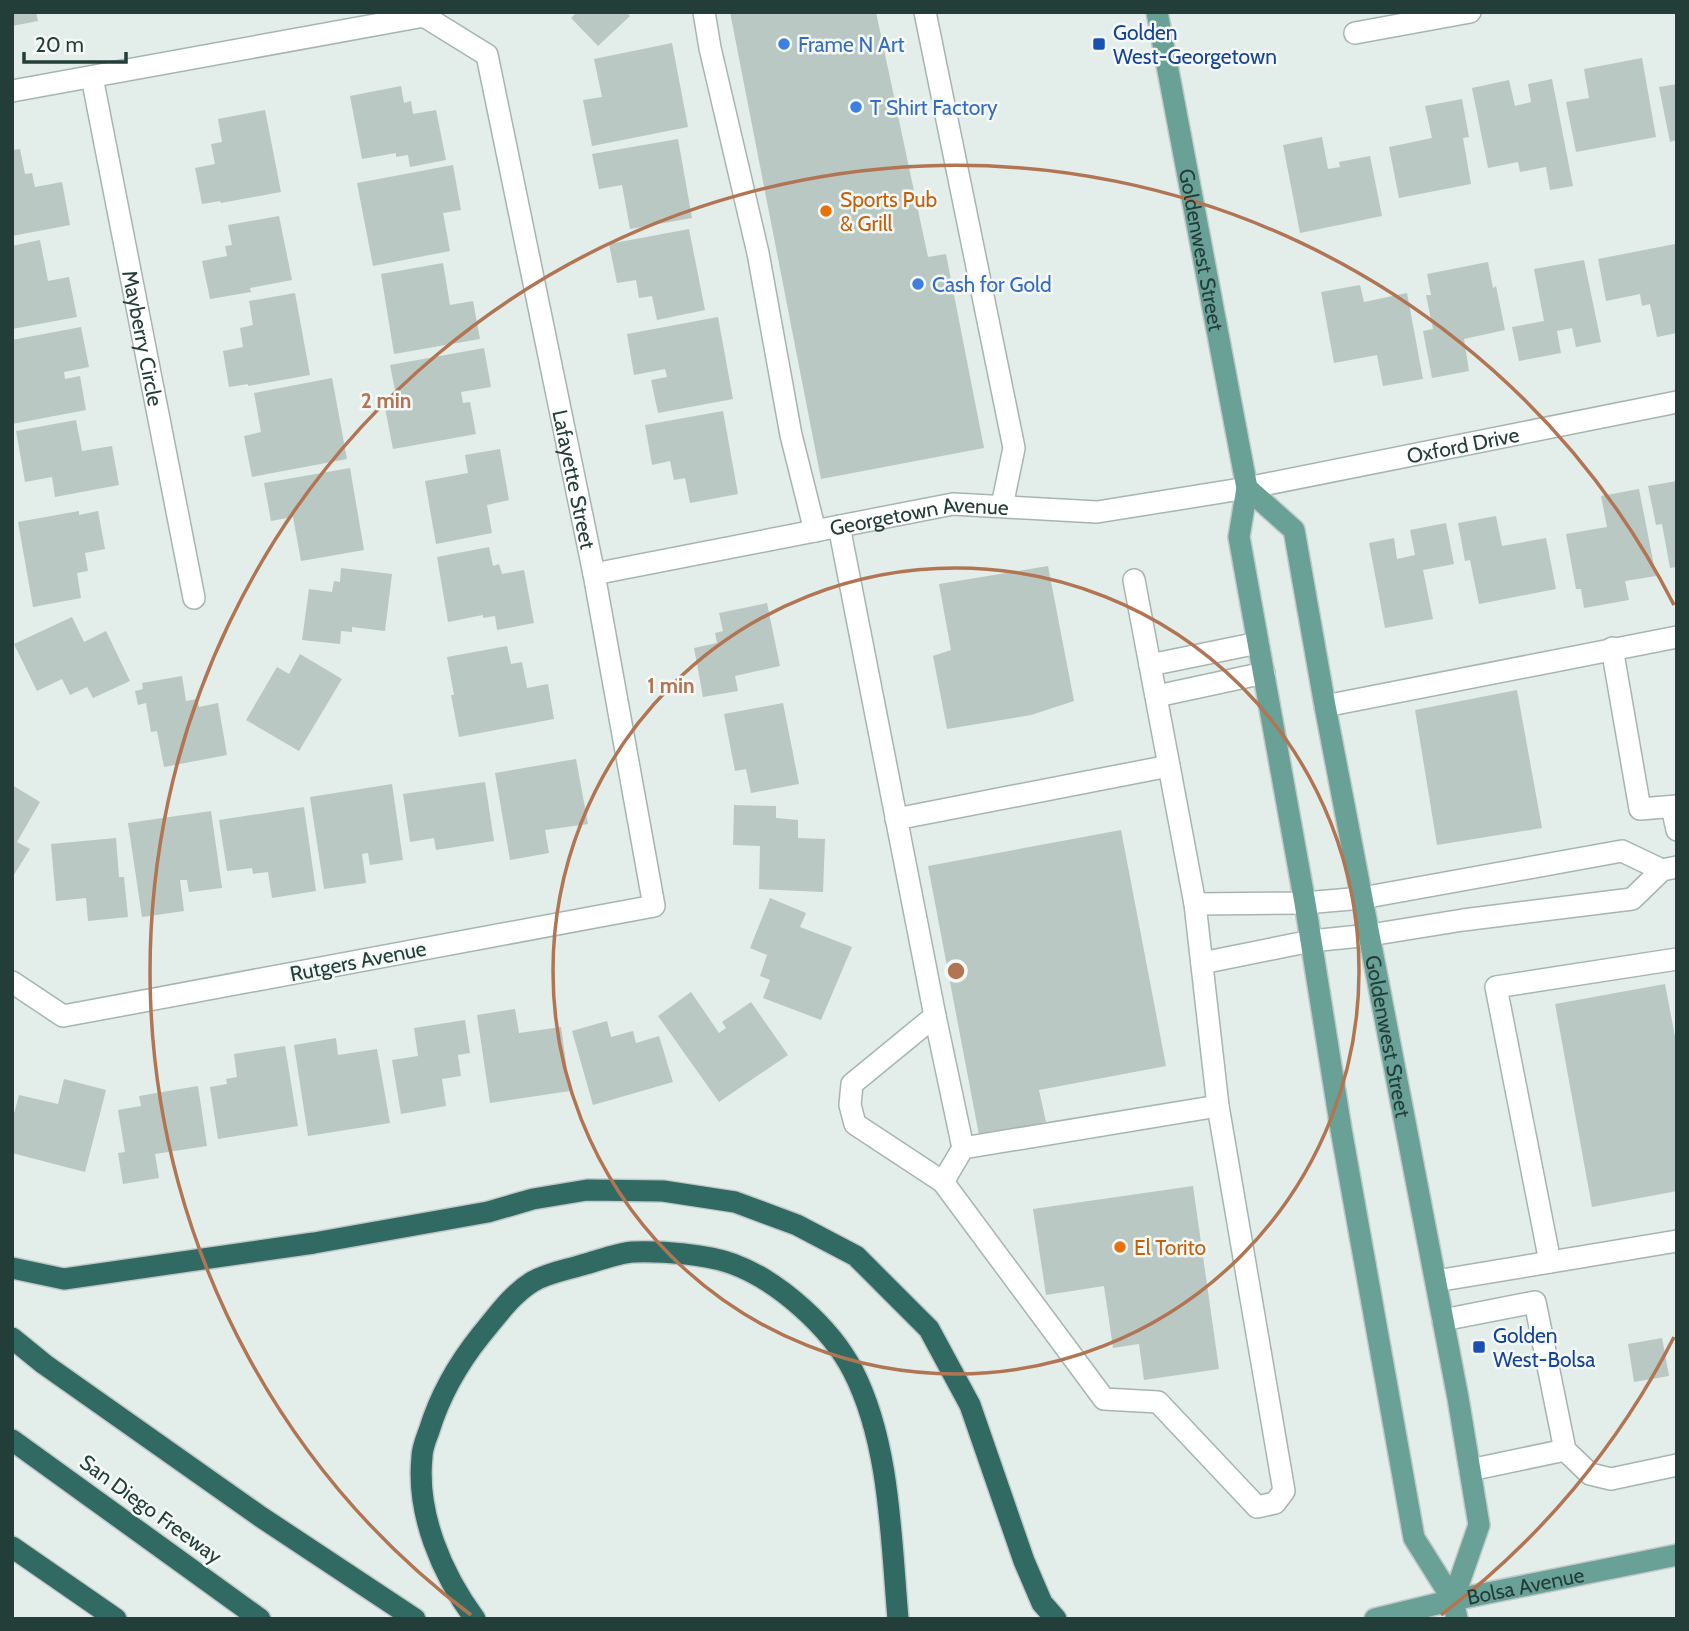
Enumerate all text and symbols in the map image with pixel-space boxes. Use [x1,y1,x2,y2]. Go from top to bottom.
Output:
place label: Golden West-Georgetown [1113,20,1277,69]
scale bar [24,21,126,65]
text: 20 m [35,32,84,57]
place label: Frame N Art [798,32,905,57]
marker: Frame N Art [776,36,792,52]
marker: Golden West-Georgetown [1091,36,1107,52]
place label: T Shirt Factory [870,95,998,120]
marker: T Shirt Factory [848,99,864,115]
street label: Goldenwest Street [1174,166,1230,333]
place label: Sports Pub & Grill [840,187,937,236]
marker: Sports Pub & Grill [818,203,834,219]
street label: Mayberry Circle [118,268,169,408]
place label: Cash for Gold [932,272,1052,297]
marker: Cash for Gold [910,276,926,292]
text: 2 min [361,388,411,413]
street label: Lafayette Street [548,407,601,551]
street label: Oxford Drive [1404,421,1521,468]
street label: Georgetown Avenue [828,491,1010,540]
text: 1 min [647,673,695,698]
street label: Rutgers Avenue [288,935,429,986]
street label: Goldenwest Street [1361,953,1416,1120]
centre of rings [944,959,968,983]
place label: El Torito [1134,1235,1206,1260]
marker: El Torito [1112,1239,1128,1255]
place label: Golden West-Bolsa [1493,1323,1595,1372]
marker: Golden West-Bolsa [1471,1339,1487,1355]
street label: San Diego Freeway [75,1449,227,1569]
street label: Bolsa Avenue [1464,1561,1586,1609]

